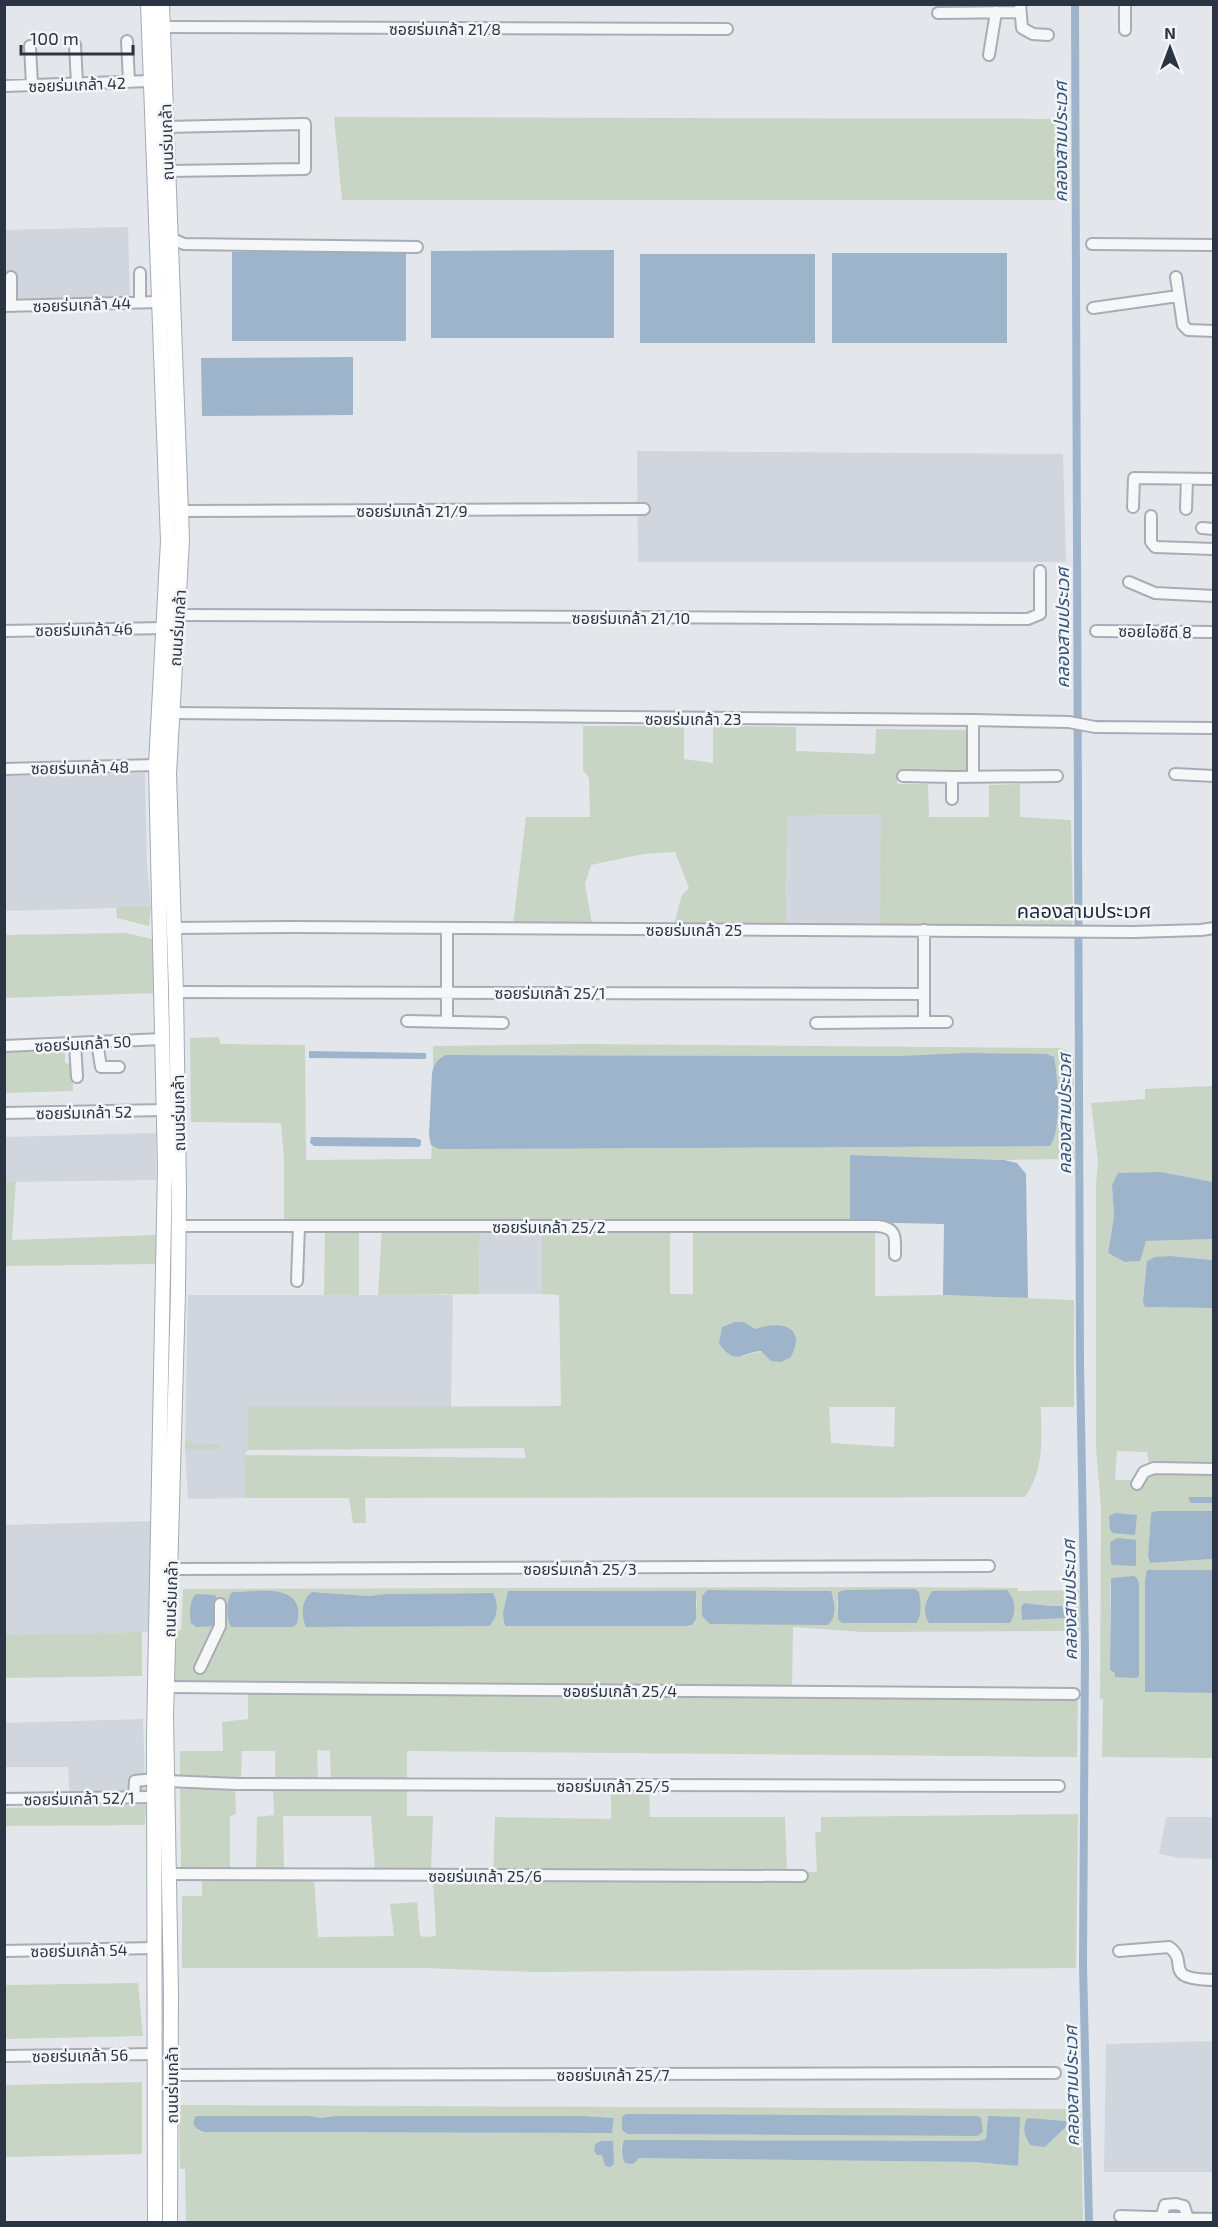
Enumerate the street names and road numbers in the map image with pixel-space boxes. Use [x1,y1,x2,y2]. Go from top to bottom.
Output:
street label: ซอยร่มเกล้า 21/8 [389,19,501,38]
street label: ซอยร่มเกล้า 42 [28,73,126,95]
street label: ถนนร่มเกล้า [155,103,177,181]
street label: ซอยร่มเกล้า 44 [32,293,132,315]
street label: ซอยร่มเกล้า 21/9 [356,501,468,520]
street label: ถนนร่มเกล้า [165,589,189,667]
street label: ซอยร่มเกล้า 21/10 [572,608,690,627]
street label: ซอยร่มเกล้า 46 [35,619,133,639]
street label: ซอยไอซีดี 8 [1118,621,1192,641]
street label: ซอยร่มเกล้า 23 [645,709,741,728]
street label: ซอยร่มเกล้า 48 [31,757,129,777]
street label: ซอยร่มเกล้า 25 [646,920,742,939]
street label: ซอยร่มเกล้า 25/1 [495,983,605,1002]
street label: ซอยร่มเกล้า 50 [34,1031,132,1055]
street label: ถนนร่มเกล้า [168,1074,188,1152]
street label: ซอยร่มเกล้า 52 [36,1102,132,1122]
street label: ซอยร่มเกล้า 25/2 [492,1217,606,1236]
street label: ซอยร่มเกล้า 25/3 [523,1559,637,1578]
street label: ถนนร่มเกล้า [159,1560,181,1638]
street label: ซอยร่มเกล้า 25/4 [563,1681,677,1700]
street label: ซอยร่มเกล้า 25/5 [556,1776,670,1795]
street label: ซอยร่มเกล้า 52/1 [23,1788,135,1808]
street label: ซอยร่มเกล้า 25/6 [428,1866,542,1885]
street label: ซอยร่มเกล้า 54 [30,1940,128,1960]
street label: ซอยร่มเกล้า 56 [32,2045,128,2065]
street label: ถนนร่มเกล้า [162,2047,181,2123]
street label: ซอยร่มเกล้า 25/7 [557,2065,669,2084]

